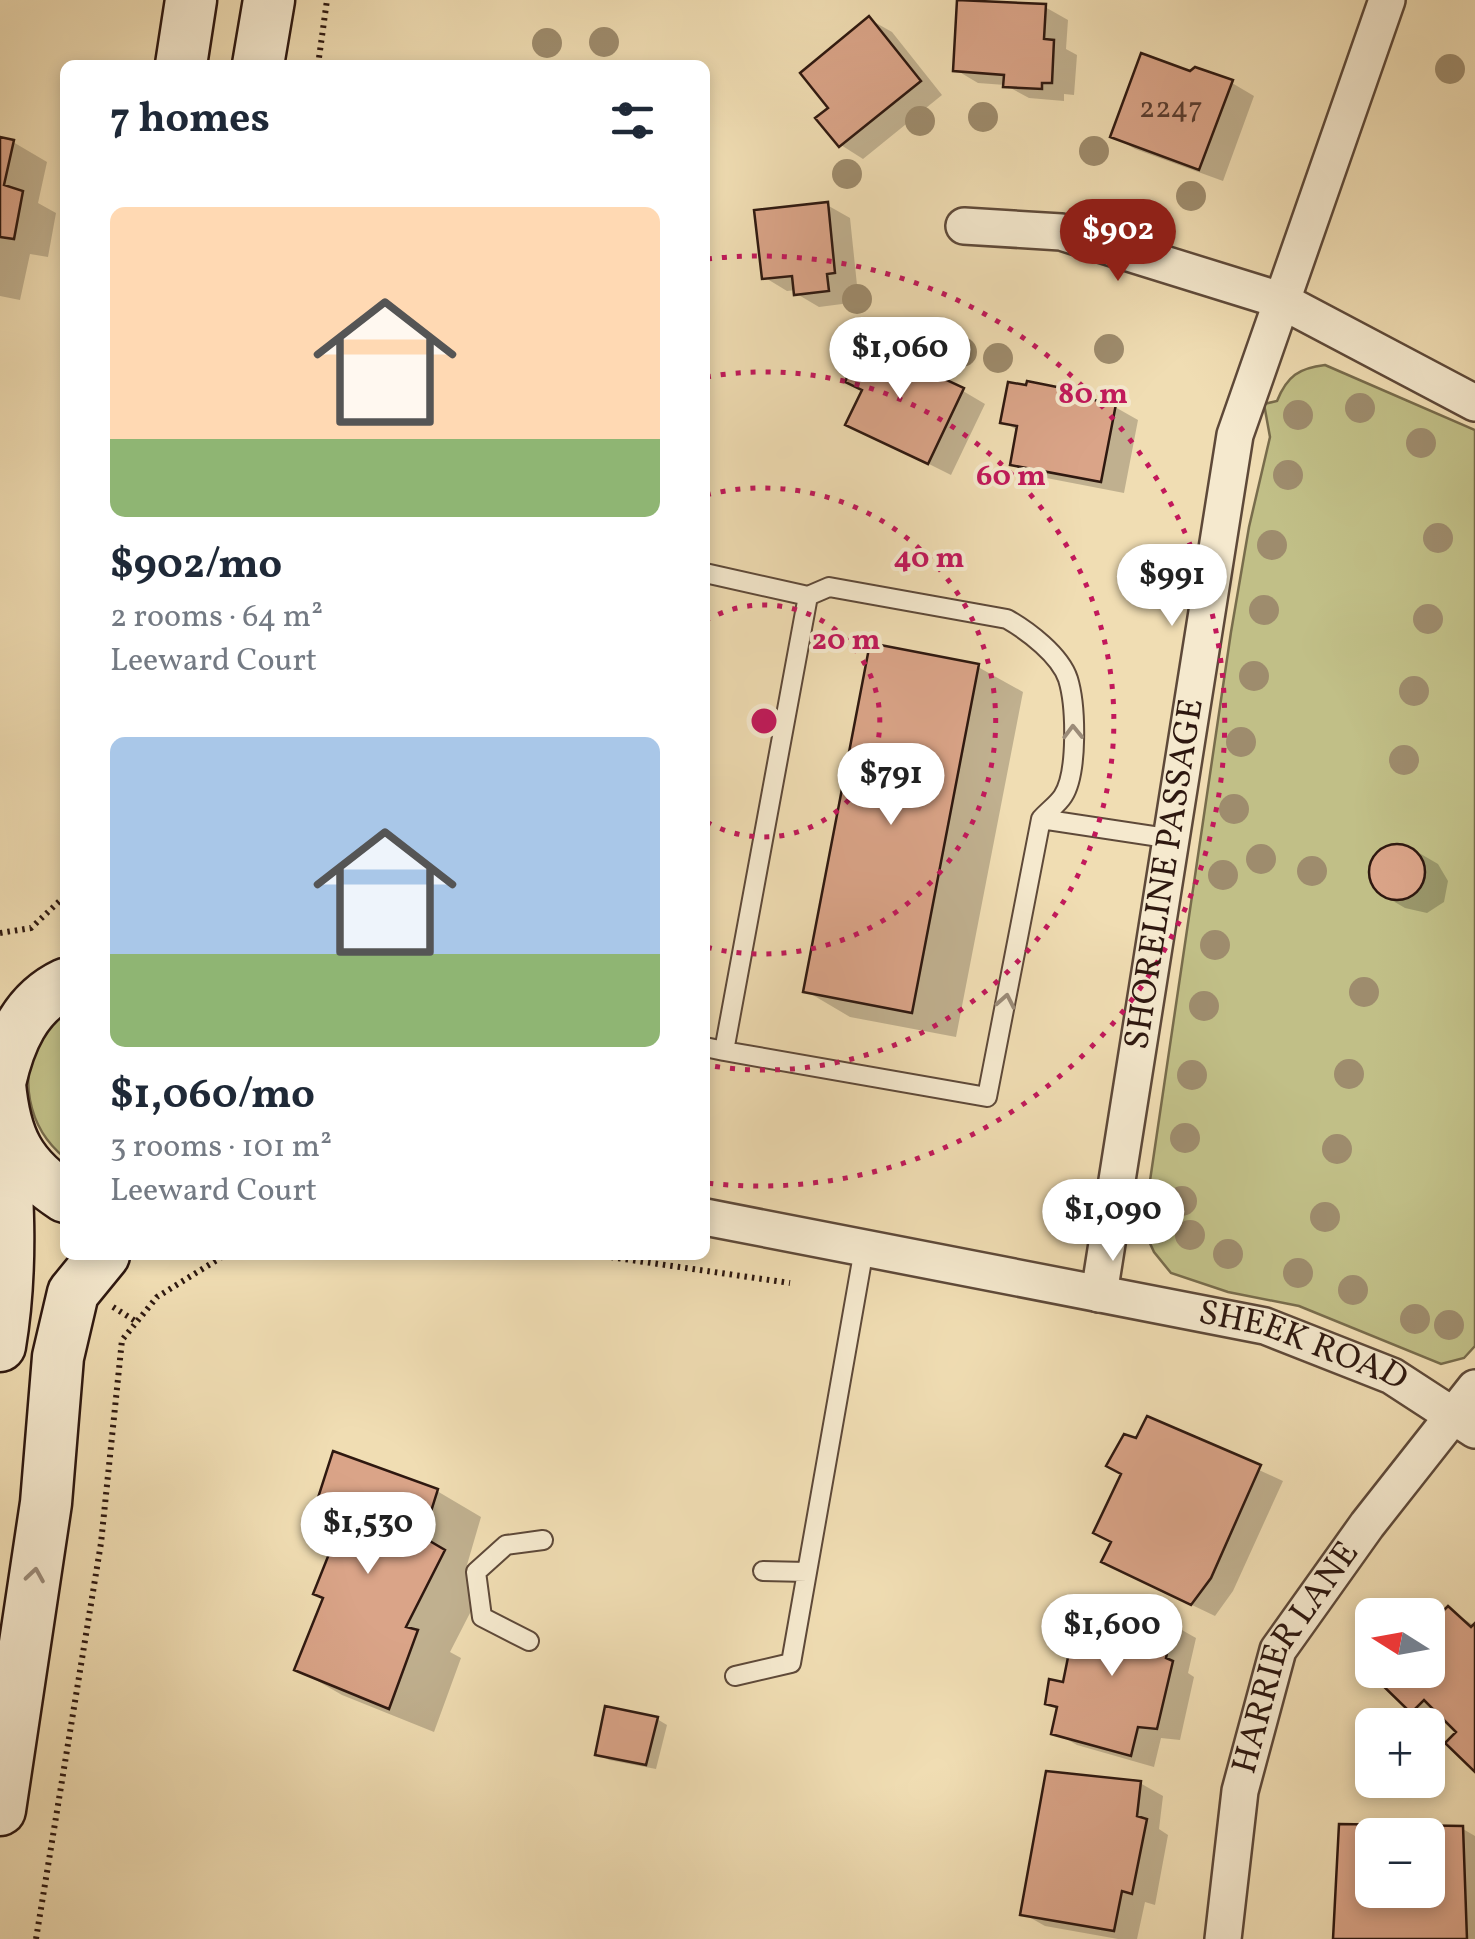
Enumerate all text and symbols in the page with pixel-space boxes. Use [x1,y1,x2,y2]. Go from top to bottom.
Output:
house number: 2247 [1139,88,1203,130]
text: 7 homes [110,91,270,150]
icon: filters [605,93,660,148]
pin: $902 [1059,199,1177,284]
text: $902 [1082,209,1154,253]
icon: home [295,272,475,452]
pin: $1,060 [819,317,981,402]
text: $1,060 [851,327,949,371]
text: 80 m [1058,374,1128,416]
text: 60 m [976,456,1046,498]
text: $902/mo [110,537,282,596]
text: 40 m [893,538,965,580]
pin: $991 [1113,544,1231,629]
text: $991 [1139,554,1205,598]
text: 2 rooms · 64 m² [110,596,323,640]
text: 20 m [812,620,880,662]
text: Leeward Court [110,640,317,684]
street label: SHORELINE PASSAGE [1114,695,1217,1053]
centre of rings [746,703,782,739]
one-way arrow [1062,723,1083,739]
pin: $791 [832,743,950,828]
text: $791 [859,753,923,797]
icon: home [295,802,475,982]
one-way arrow [994,993,1015,1010]
text: $1,060/mo [110,1067,315,1126]
text: 3 rooms · 101 m² [110,1126,332,1170]
text: Leeward Court [110,1170,317,1214]
pin: $1,090 [1032,1179,1194,1264]
text: $1,090 [1064,1189,1162,1233]
street label: SHEEK ROAD [1194,1290,1417,1404]
pin: $1,530 [287,1492,449,1577]
text: $1,530 [323,1502,413,1546]
street label: HARRIER LANE [1222,1532,1371,1779]
one-way arrow [24,1567,45,1584]
pin: $1,600 [1031,1594,1193,1679]
north arrow [1355,1598,1445,1688]
map controls [1355,1598,1445,1908]
text: $1,600 [1063,1604,1161,1648]
button: + [1355,1708,1445,1798]
button: − [1355,1818,1445,1908]

